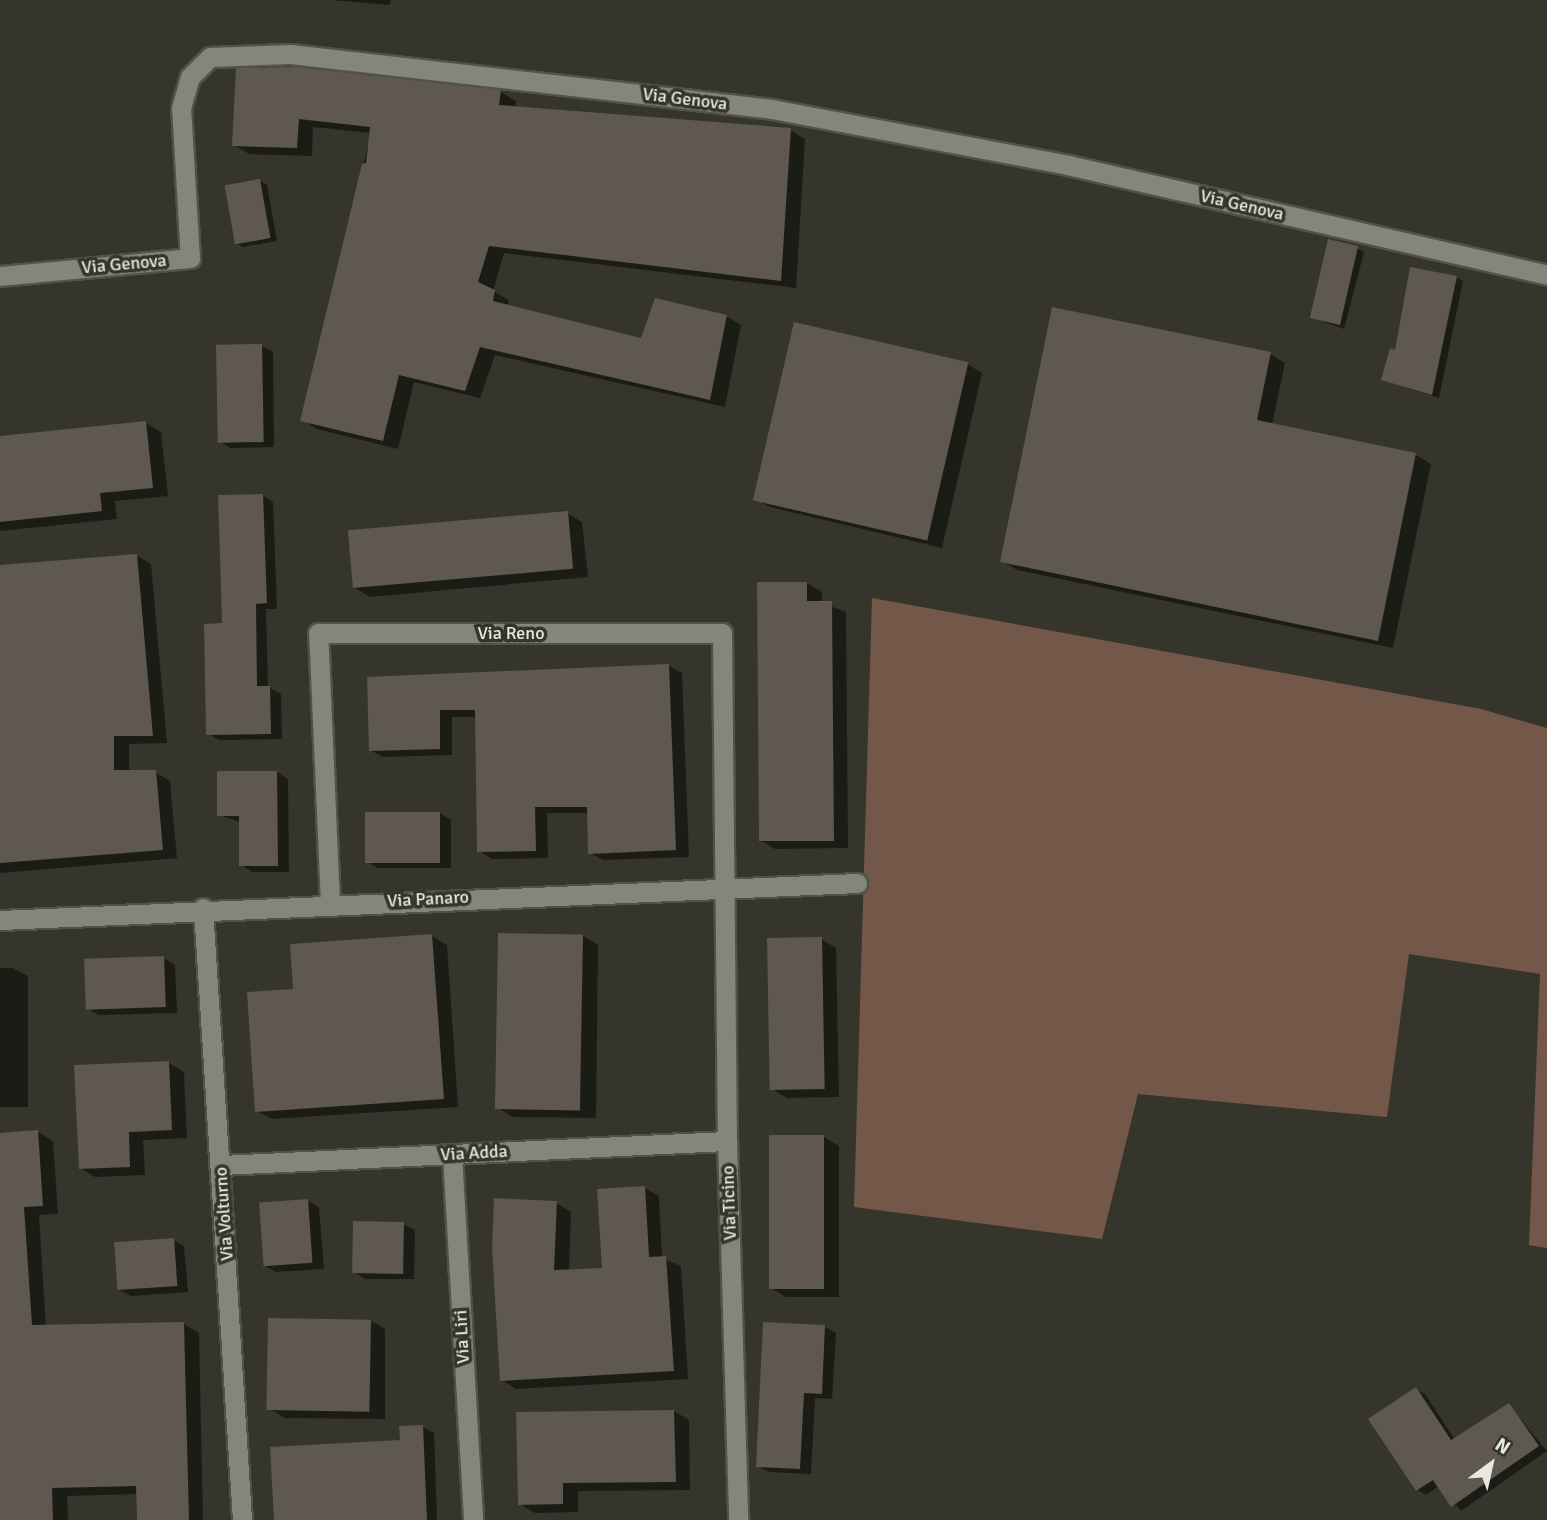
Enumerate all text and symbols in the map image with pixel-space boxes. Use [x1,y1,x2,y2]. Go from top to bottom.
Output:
street label: Via Genova [641,83,729,115]
street label: Via Genova [1198,185,1286,225]
street label: Via Genova [81,250,167,278]
street label: Via Reno [477,622,545,644]
street label: Via Panaro [387,886,469,912]
street label: Via Adda [440,1140,508,1166]
street label: Via Ticino [717,1165,741,1241]
street label: Via Volturno [210,1166,238,1262]
street label: Via Liri [450,1309,474,1365]
north arrow [1456,1429,1526,1499]
text: N [1490,1433,1515,1460]

